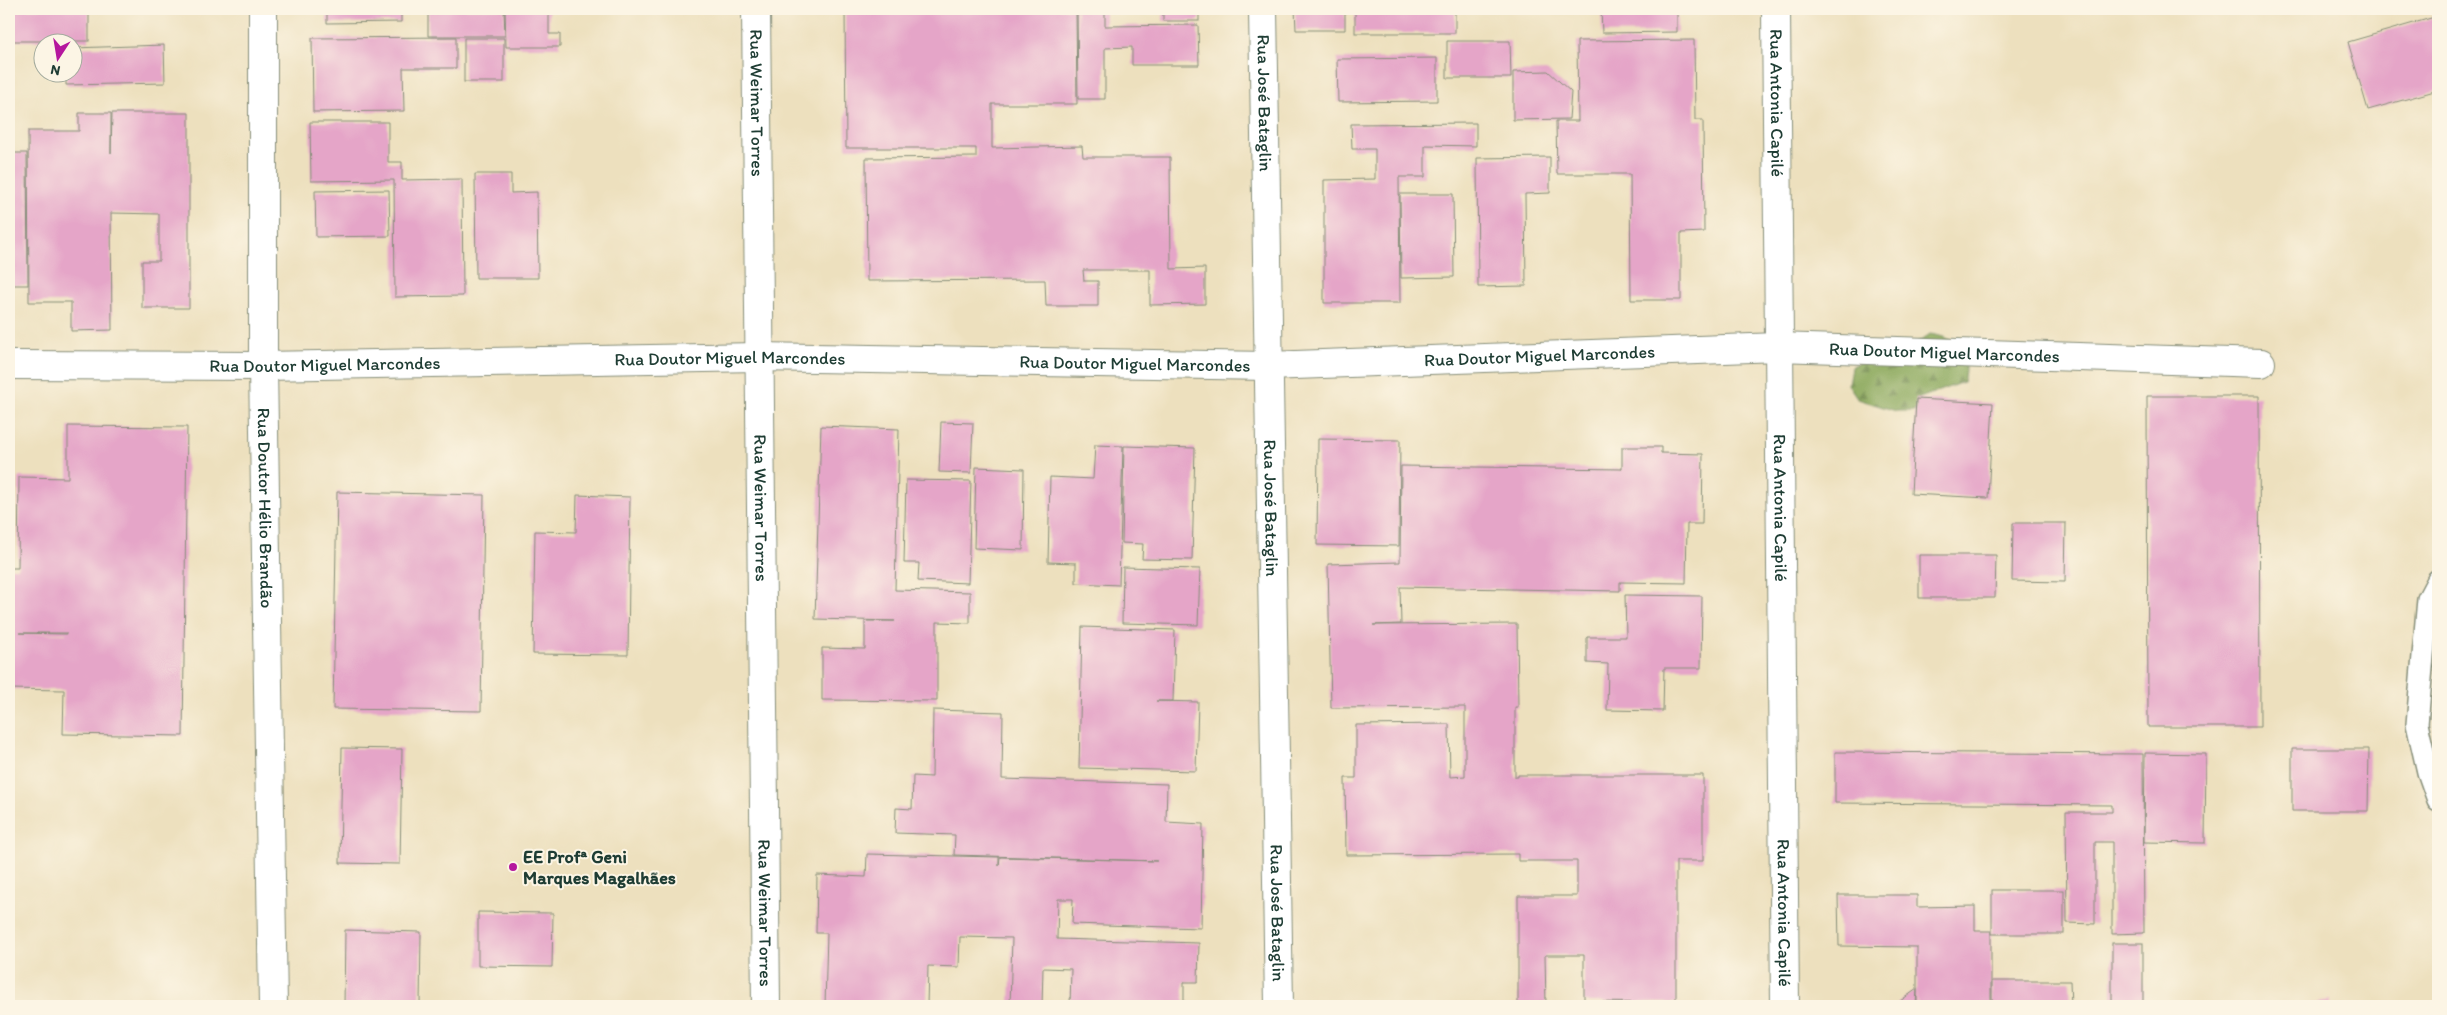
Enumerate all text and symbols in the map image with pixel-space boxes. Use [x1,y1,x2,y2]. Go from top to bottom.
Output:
street label: Rua Weimar Torres [745,29,769,177]
street label: Rua Antonia Capilé [1765,29,1789,177]
north arrow [32,32,82,82]
street label: Rua José Bataglin [1252,34,1277,172]
text: N [49,61,62,80]
street label: Rua Doutor Miguel Marcondes [1828,338,2060,367]
street label: Rua Doutor Miguel Marcondes [1424,341,1656,371]
street label: Rua Doutor Miguel Marcondes [614,346,846,371]
street label: Rua Doutor Miguel Marcondes [1019,351,1251,377]
street label: Rua Doutor Miguel Marcondes [209,352,441,377]
street label: Rua Doutor Hélio Brandão [253,408,278,608]
street label: Rua Weimar Torres [749,434,773,582]
street label: Rua Antonia Capilé [1769,434,1792,582]
street label: Rua José Bataglin [1259,439,1283,577]
street label: Rua Weimar Torres [753,839,777,987]
street label: Rua Antonia Capilé [1772,839,1796,987]
street label: Rua José Bataglin [1265,844,1290,982]
place label: EE Profª Geni Marques Magalhães [523,846,676,889]
marker: EE Profª Geni Marques Magalhães [507,861,519,873]

